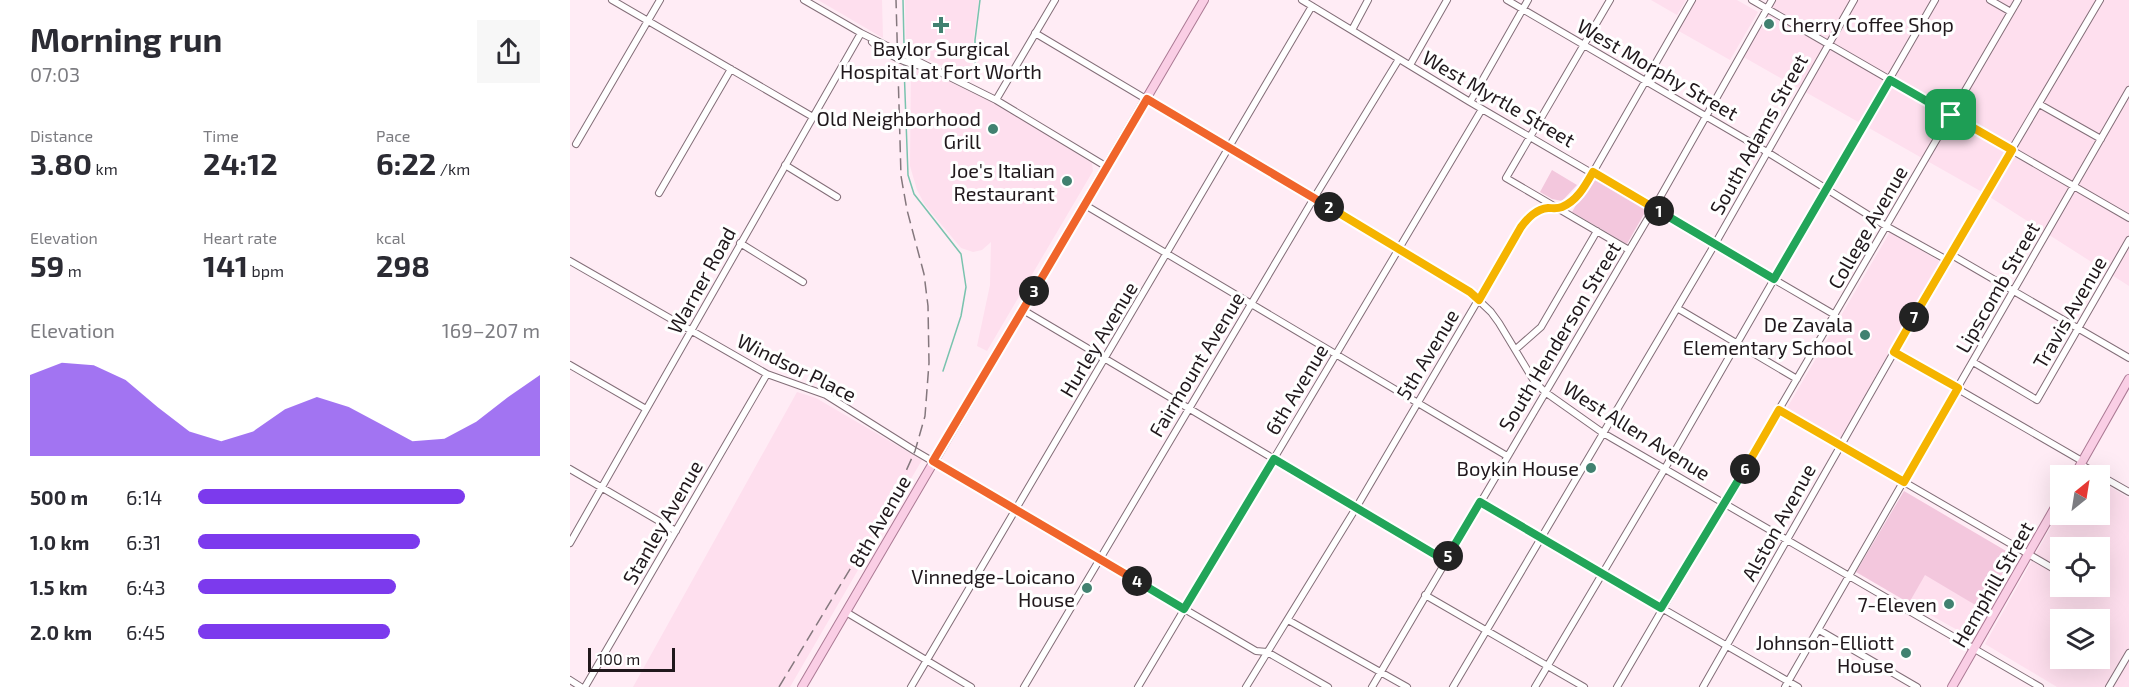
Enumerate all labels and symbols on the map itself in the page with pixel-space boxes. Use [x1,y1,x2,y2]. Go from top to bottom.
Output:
place label: Cherry Coffee Shop [1781,12,1954,36]
street label: West Morphy Street [1573,13,1743,125]
marker: Baylor Surgical Hospital at Fort Worth [932,16,950,34]
marker: Cherry Coffee Shop [1762,17,1776,31]
place label: Baylor Surgical Hospital at Fort Worth [840,36,1042,83]
street label: West Myrtle Street [1418,45,1580,152]
street label: South Adams Street [1704,49,1812,218]
pin [1925,89,1976,140]
place label: Old Neighborhood Grill [817,106,981,153]
marker: Old Neighborhood Grill [986,122,1000,136]
place label: Joe's Italian Restaurant [950,158,1055,205]
street label: College Avenue [1822,161,1912,293]
marker: Joe's Italian Restaurant [1060,174,1074,188]
pin: 2 [1314,192,1344,222]
pin: 1 [1644,196,1674,226]
street label: Lipscomb Street [1950,217,2044,357]
street label: Warner Road [662,222,740,338]
street label: South Henderson Street [1493,237,1625,435]
street label: Travis Avenue [2027,252,2111,372]
pin: 3 [1019,276,1049,306]
street label: Hurley Avenue [1054,277,1142,401]
street label: Fairmount Avenue [1143,287,1249,441]
pin: 7 [1899,302,1929,332]
street label: 5th Avenue [1391,305,1463,403]
place label: De Zavala Elementary School [1683,312,1853,359]
street label: Windsor Place [733,328,861,406]
marker: De Zavala Elementary School [1858,328,1872,342]
street label: 6th Avenue [1260,339,1332,439]
street label: West Allen Avenue [1559,375,1715,485]
pin: 6 [1730,454,1760,484]
street label: Stanley Avenue [617,456,707,588]
place label: Boykin House [1457,456,1579,480]
street label: Alston Avenue [1736,459,1820,585]
marker: Boykin House [1584,461,1598,475]
north arrow [2050,465,2110,525]
street label: 8th Avenue [843,471,915,571]
street label: Hemphill Street [1946,517,2038,651]
pin: 5 [1433,541,1463,571]
place label: Vinnedge-Loicano House [911,564,1075,611]
pin: 4 [1122,566,1152,596]
marker: Vinnedge-Loicano House [1080,581,1094,595]
place label: 7-Eleven [1858,592,1937,616]
marker: 7-Eleven [1942,597,1956,611]
place label: Johnson-Elliott House [1756,630,1894,677]
scale bar [588,645,675,672]
marker: Johnson-Elliott House [1899,646,1913,660]

